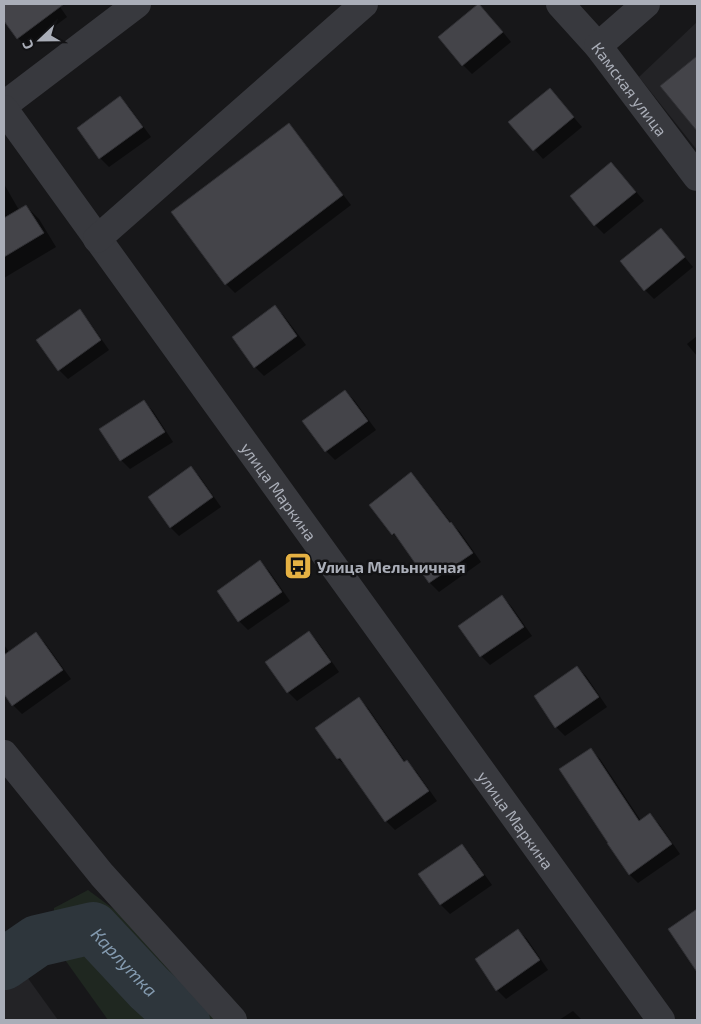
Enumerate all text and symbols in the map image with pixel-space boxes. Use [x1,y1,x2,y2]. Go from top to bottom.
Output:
north arrow [15,15,65,65]
text: С [18,38,37,52]
street label: Камская улица [589,38,672,139]
street label: улица Маркина [237,438,321,544]
bus stop icon: Улица Мельничная [283,551,313,581]
place label: Улица Мельничная [317,557,466,576]
street label: улица Маркина [474,767,558,872]
water label: Карлутка [87,923,162,1001]

